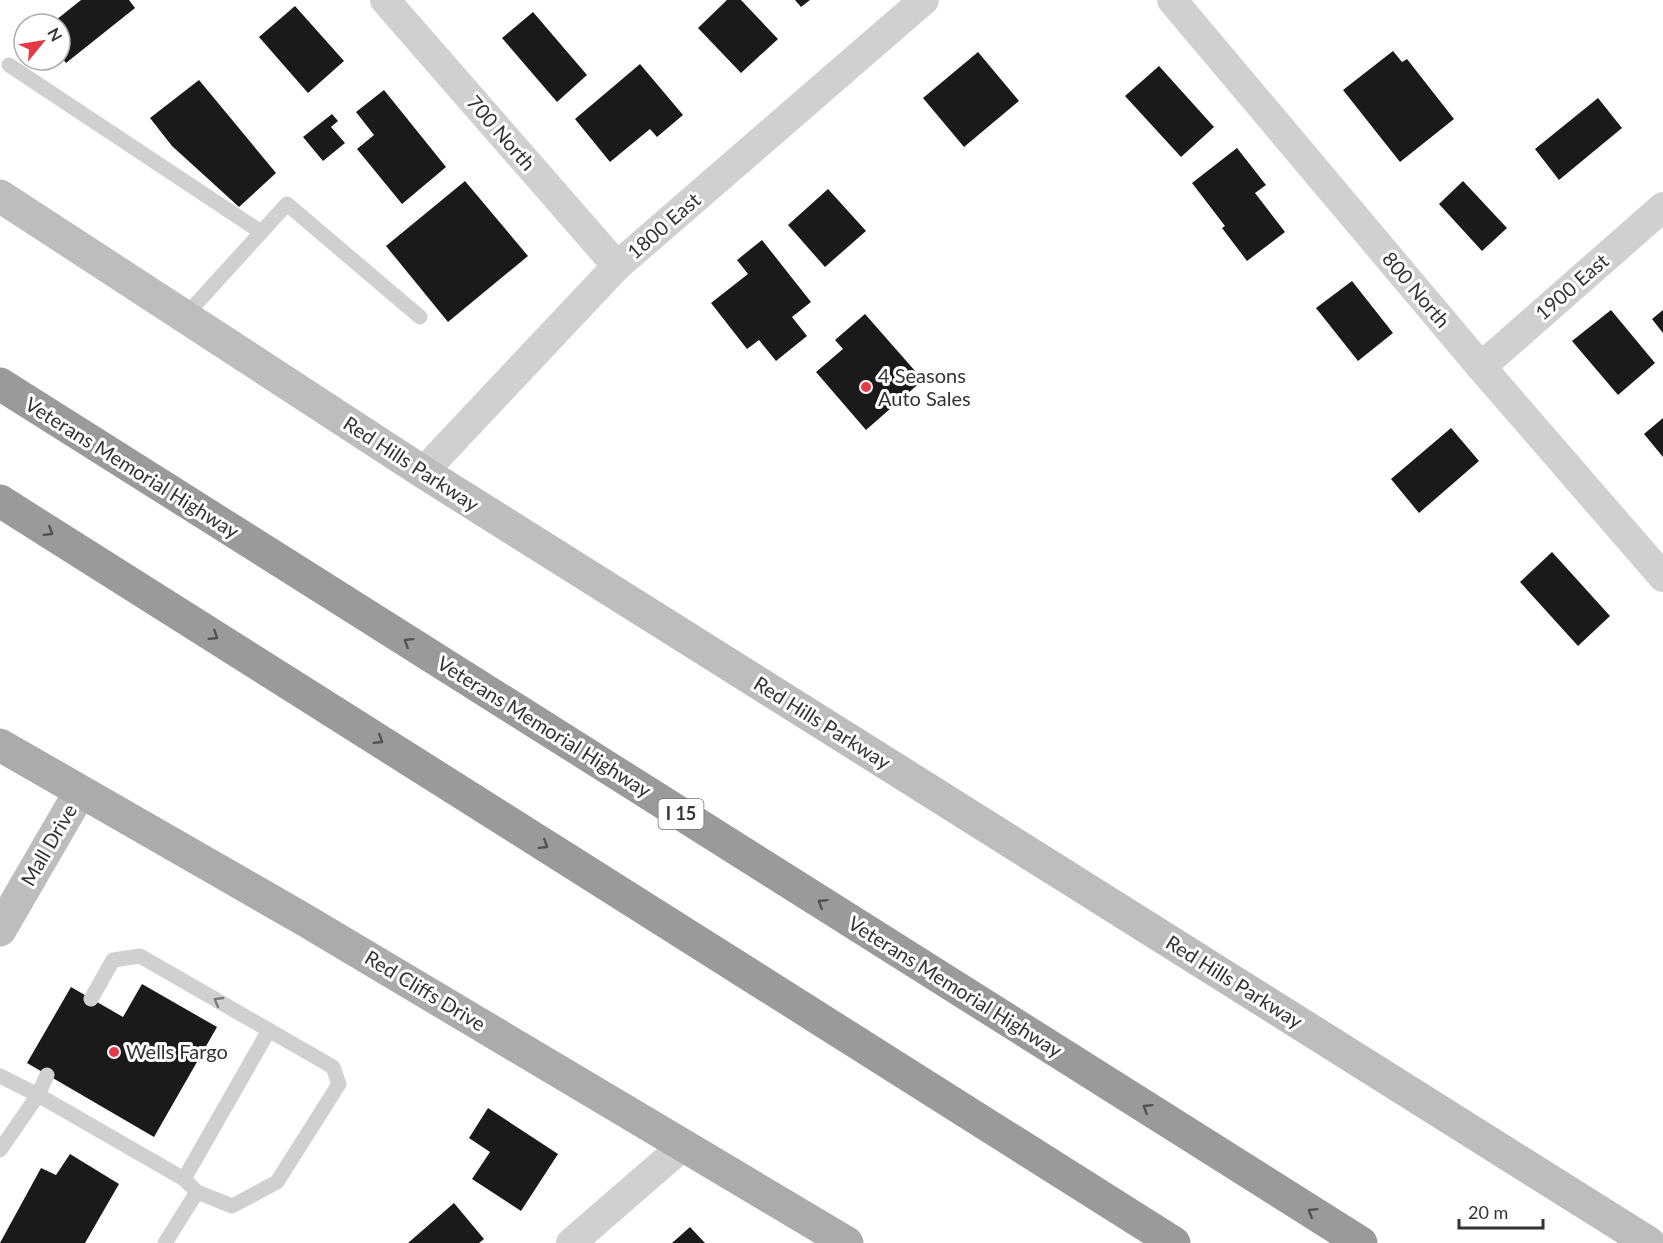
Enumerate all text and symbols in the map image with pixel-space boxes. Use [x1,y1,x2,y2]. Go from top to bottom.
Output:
north arrow [12,12,72,72]
text: N [44,24,67,44]
street label: 700 North [463,90,541,175]
street label: 1800 East [622,187,705,263]
street label: 800 North [1378,246,1455,332]
street label: 1900 East [1530,248,1613,324]
place label: 4 Seasons Auto Sales [878,363,971,410]
marker: 4 Seasons Auto Sales [859,380,873,394]
street label: Veterans Memorial Highway [21,391,245,543]
street label: Red Hills Parkway [339,410,484,516]
one-way arrow [43,525,54,536]
one-way arrow [208,629,218,641]
one-way arrow [404,638,415,649]
street label: Veterans Memorial Highway [433,650,657,802]
street label: Red Hills Parkway [750,670,896,774]
one-way arrow [373,733,383,745]
street label: Mall Drive [15,799,81,890]
road number: I 15 [658,799,704,829]
one-way arrow [538,837,548,849]
one-way arrow [818,898,828,910]
street label: Veterans Memorial Highway [844,910,1068,1062]
street label: Red Hills Parkway [1162,929,1308,1033]
street label: Red Cliffs Drive [361,945,490,1036]
one-way arrow [214,996,224,1008]
place label: Wells Fargo [126,1039,228,1063]
marker: Wells Fargo [107,1045,121,1059]
one-way arrow [1143,1103,1153,1115]
scale bar [1459,1192,1543,1230]
text: 20 m [1468,1201,1508,1223]
one-way arrow [1307,1208,1318,1219]

